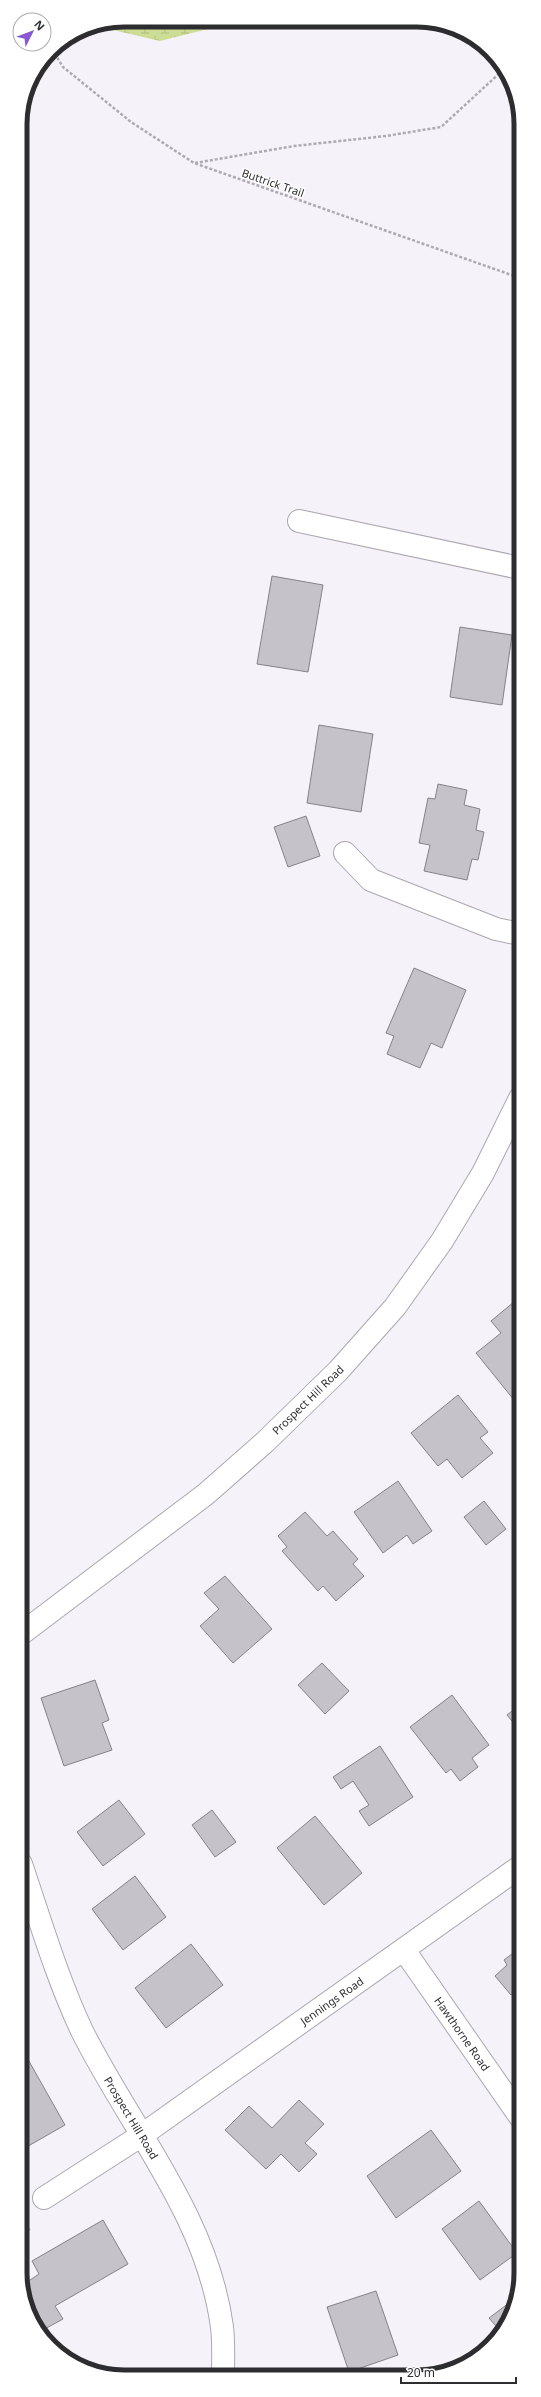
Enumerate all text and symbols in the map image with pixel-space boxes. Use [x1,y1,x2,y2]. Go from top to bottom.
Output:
north arrow [12,12,52,52]
text: N [31,17,48,33]
street label: Buttrick Trail [240,165,306,200]
street label: Prospect Hill Road [269,1362,347,1438]
street label: Jennings Road [296,1973,366,2028]
street label: Hawthorne Road [431,1994,494,2074]
street label: Prospect Hill Road [101,2074,162,2162]
scale bar [401,2359,516,2385]
text: 20 m [407,2364,435,2381]

